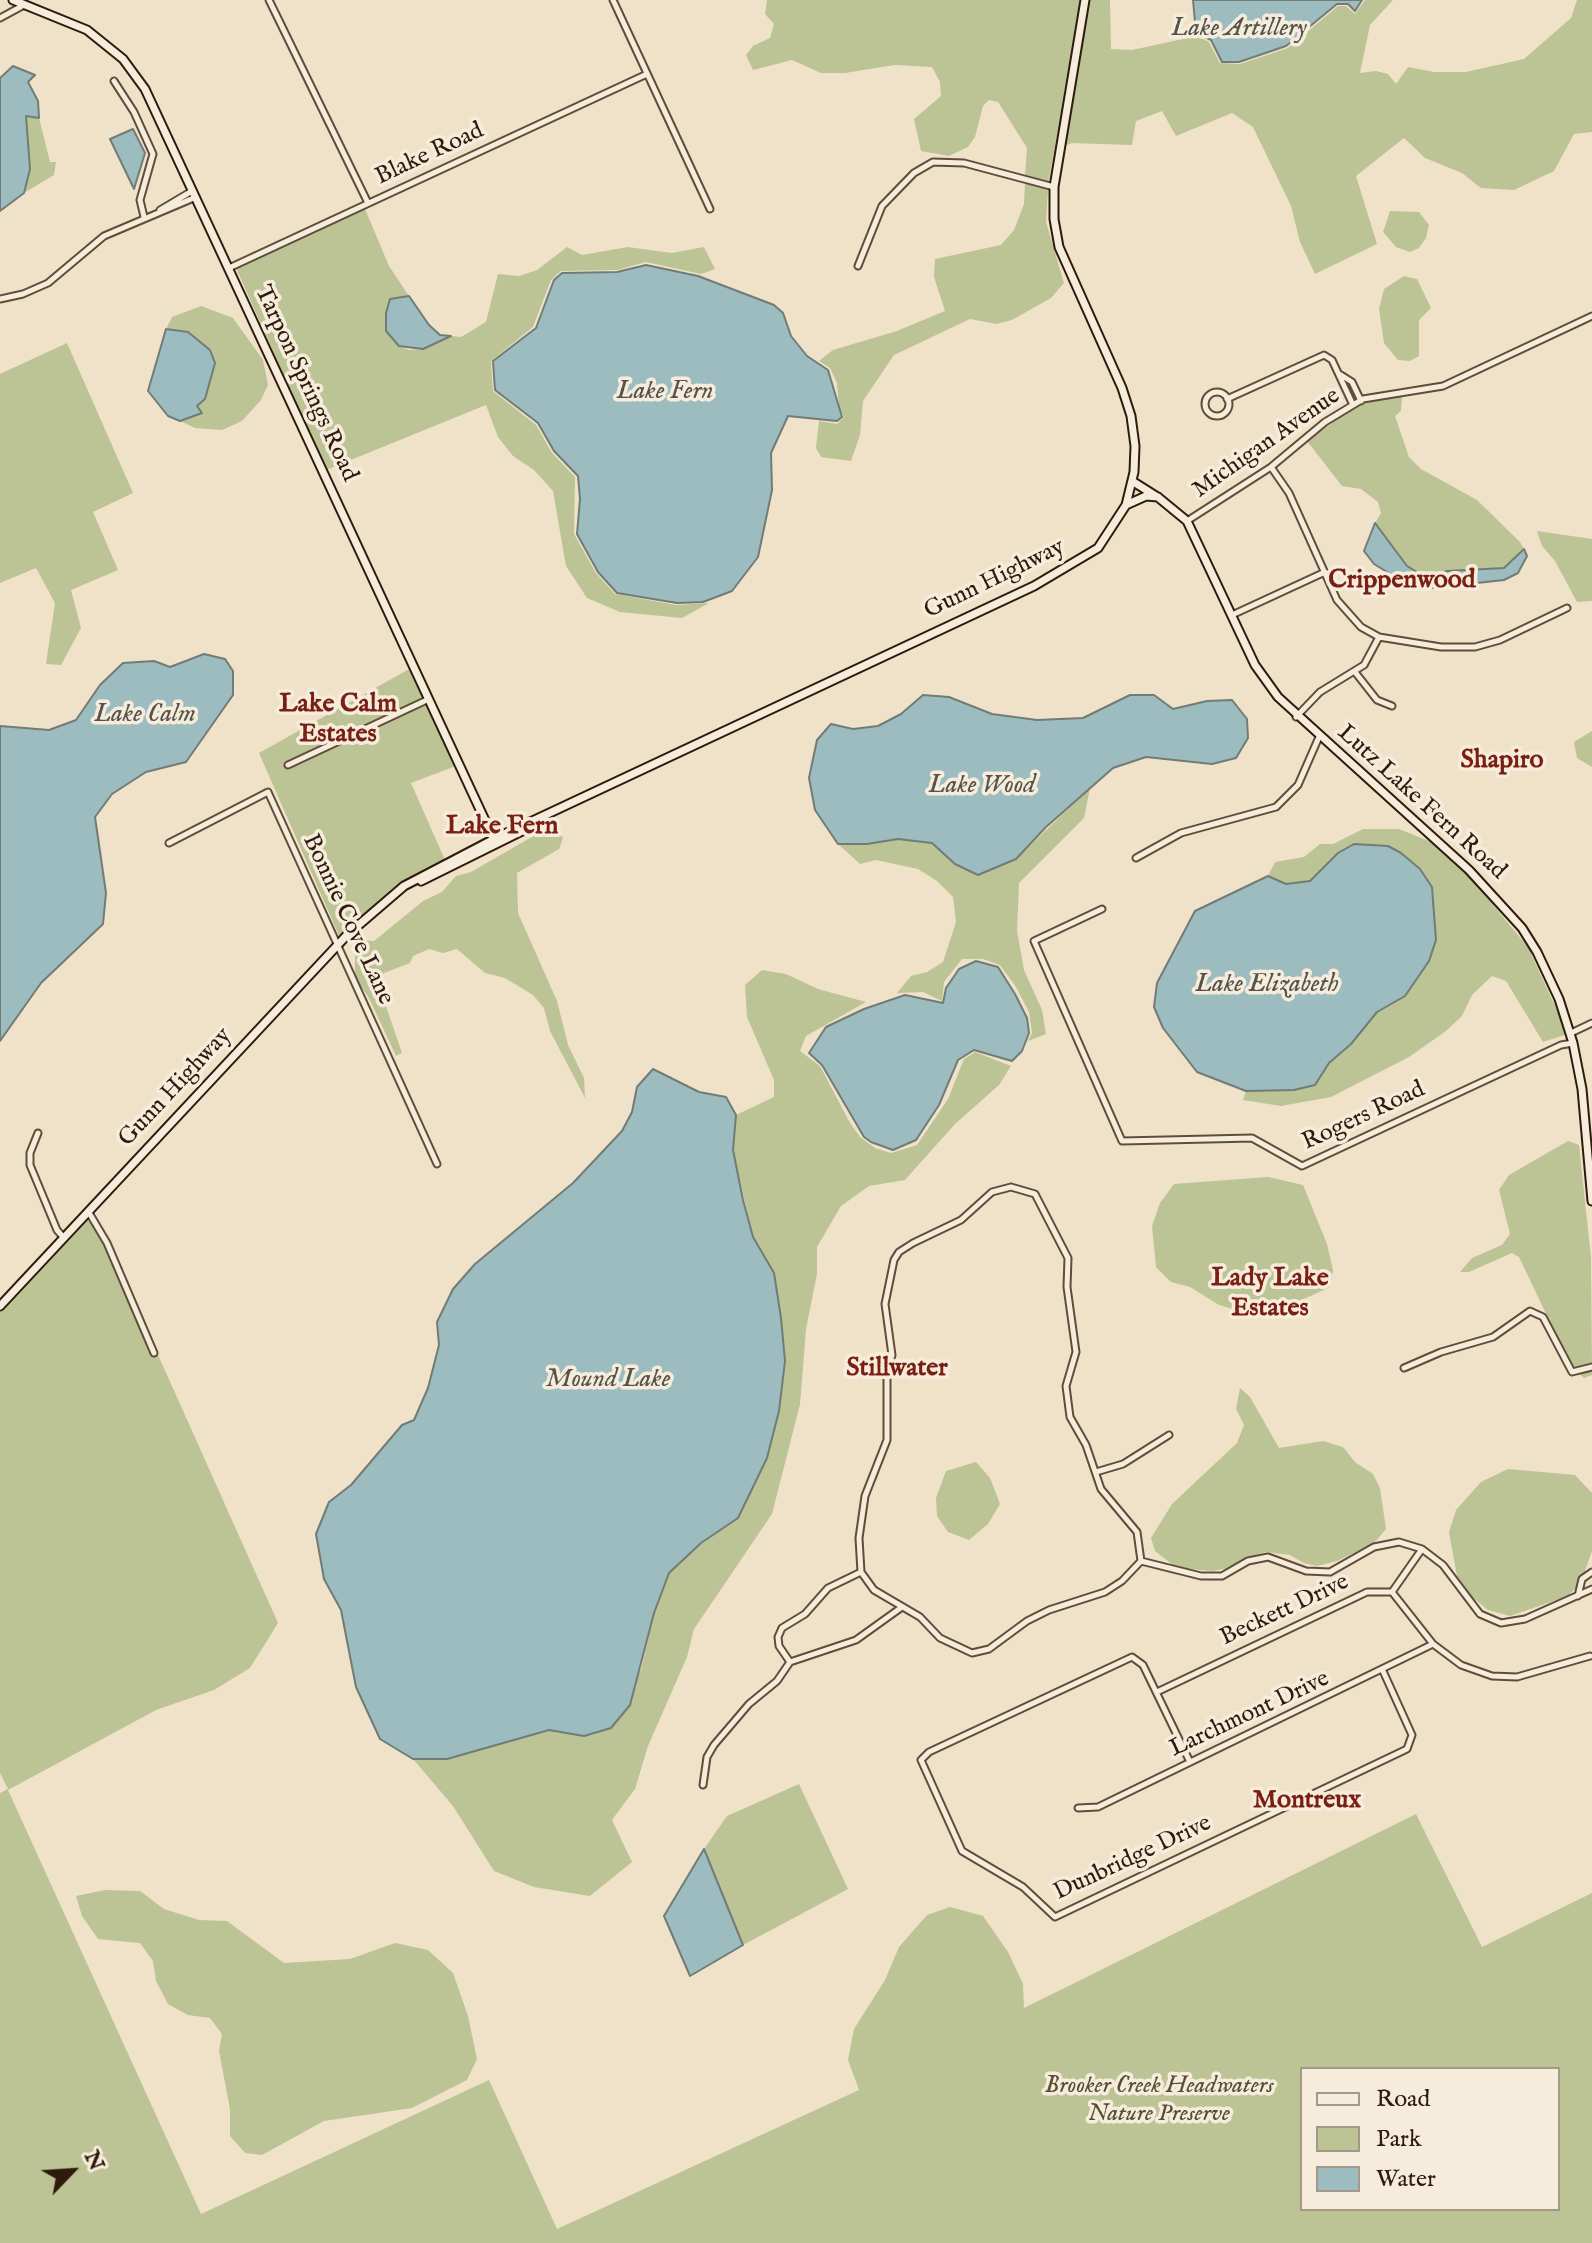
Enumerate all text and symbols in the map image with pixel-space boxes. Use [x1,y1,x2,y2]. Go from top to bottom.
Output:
water label: Lake Artillery [1171,14,1307,46]
street label: Blake Road [371,117,489,193]
street label: Tarpon Springs Road [247,281,363,487]
water label: Lake Fern [617,377,713,409]
street label: Michigan Avenue [1188,383,1346,505]
street label: Gunn Highway [920,534,1070,626]
district label: Crippenwood [1328,566,1476,598]
district label: Lake Calm Estates [279,690,397,752]
water label: Lake Calm [94,700,196,732]
street label: Lutz Lake Fern Road [1331,719,1511,887]
district label: Shapiro [1461,746,1543,778]
water label: Lake Wood [929,771,1035,803]
district label: Lake Fern [446,812,558,844]
street label: Bonnie Cove Lane [295,830,399,1010]
water label: Lake Elizabeth [1195,970,1339,1002]
street label: Gunn Highway [113,1022,239,1154]
street label: Rogers Road [1298,1076,1430,1158]
district label: Lady Lake Estates [1211,1264,1329,1326]
district label: Stillwater [846,1354,948,1386]
water label: Mound Lake [546,1365,670,1397]
street label: Beckett Drive [1216,1569,1354,1653]
street label: Larchmont Drive [1166,1665,1334,1765]
district label: Montreux [1253,1786,1361,1818]
street label: Dunbridge Drive [1050,1810,1216,1908]
legend [1300,2067,1560,2211]
park label: Brooker Creek Headwaters Nature Preserve [1044,2073,1274,2129]
text: Road [1376,2084,1430,2115]
text: Park [1376,2124,1422,2155]
north arrow [32,2131,112,2211]
text: N [77,2146,110,2175]
text: Water [1376,2164,1436,2195]

